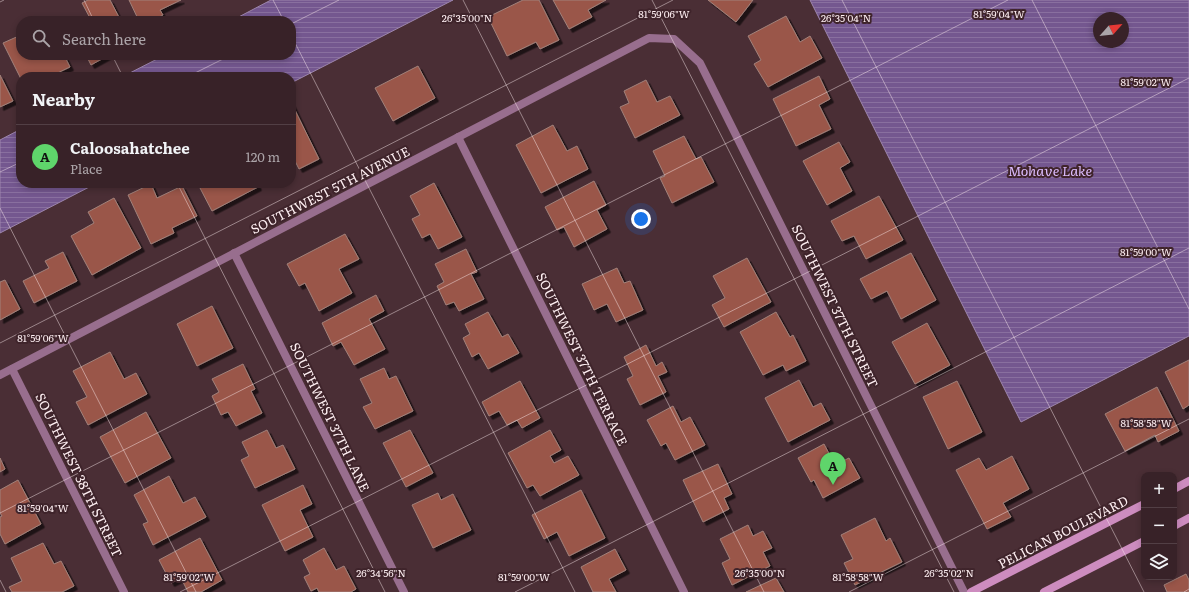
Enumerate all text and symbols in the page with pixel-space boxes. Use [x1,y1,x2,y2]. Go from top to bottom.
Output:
text: 81°59'06"W [638,6,690,21]
text: 81°59'04"W [973,6,1025,21]
text: 26°35'00"N [442,10,492,25]
text: 26°35'04"N [821,10,871,25]
north arrow [1093,12,1129,48]
search box [16,16,296,60]
icon: search [30,27,52,49]
text: Search here [62,27,146,50]
text: 81°59'02"W [1120,74,1172,89]
text: Nearby [32,86,95,111]
text: Caloosahatchee [70,136,190,159]
street label: SOUTHWEST 5TH AVENUE [247,141,413,238]
text: A [40,147,50,166]
text: 120 m [245,147,280,166]
text: Place [70,159,102,178]
water label: Mohave Lake [1008,160,1092,180]
your location [631,209,651,229]
street label: SOUTHWEST 37TH STREET [788,221,884,391]
text: 81°59'00"W [1120,244,1172,259]
street label: SOUTHWEST 37TH TERRACE [532,269,633,449]
text: 81°59'06"W [17,330,69,345]
street label: SOUTHWEST 37TH LANE [286,339,375,495]
street label: SOUTHWEST 38TH STREET [31,390,128,560]
text: 81°58'58"W [1120,415,1172,430]
pin: A [820,452,846,485]
map controls [1141,472,1177,580]
button: + [1141,472,1177,508]
street label: PELICAN BOULEVARD [994,490,1131,573]
text: 81°59'04"W [17,500,69,515]
button: − [1141,508,1177,544]
button: layers [1141,544,1177,580]
text: 26°34'56"N [356,565,406,580]
text: 26°35'00"N [735,565,785,580]
text: 26°35'02"N [924,565,974,580]
text: 81°59'02"W [163,569,215,584]
text: 81°59'00"W [498,569,550,584]
text: 81°58'58"W [832,569,884,584]

